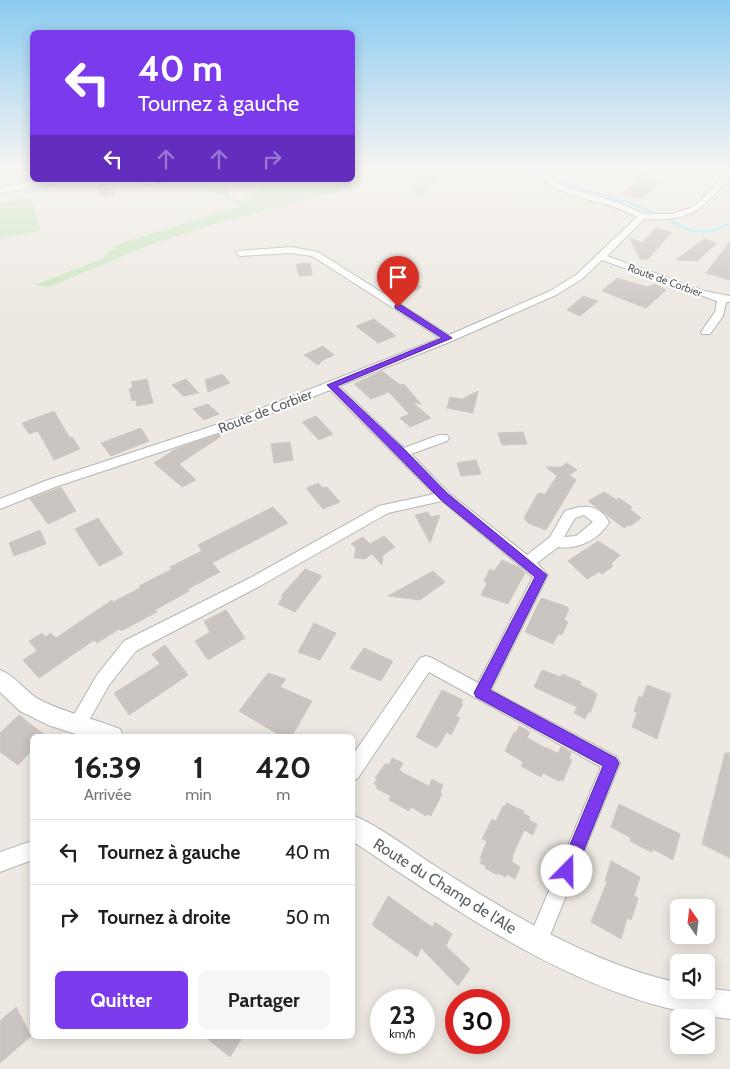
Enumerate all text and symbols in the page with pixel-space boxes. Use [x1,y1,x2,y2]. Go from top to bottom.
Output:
text: 40 m [138,47,223,90]
icon: left [55,50,120,115]
text: Tournez à gauche [138,90,299,117]
icon: left [99,145,127,173]
icon: ahead [152,145,180,173]
icon: ahead [205,145,233,173]
icon: right [258,145,286,173]
pin [377,256,419,307]
street label: Route de Corbier [626,260,704,300]
icon: arrive [384,263,412,291]
street label: Route de Corbier [215,385,315,437]
text: 16:39 [74,749,141,786]
text: 1 [193,749,204,786]
text: 420 [255,749,311,786]
text: Arrivée [84,785,131,804]
text: min [185,785,212,804]
text: m [276,785,290,804]
street label: Route du Champ de l'Ale [370,834,520,938]
icon: left [55,838,83,866]
text: Tournez à gauche [98,841,240,864]
text: 40 m [285,841,330,864]
position arrow [540,844,592,896]
north arrow [670,899,715,944]
map controls [670,899,715,1054]
icon: right [55,903,83,931]
text: Tournez à droite [98,906,231,929]
text: 50 m [286,906,330,929]
button: sound [670,954,715,999]
button: Quitter [55,971,188,1029]
button: Partager [198,971,330,1029]
speed limit sign: 30 [445,989,510,1054]
text: 23 [389,1000,416,1030]
button: layers [670,1009,715,1054]
text: km/h [389,1026,416,1041]

